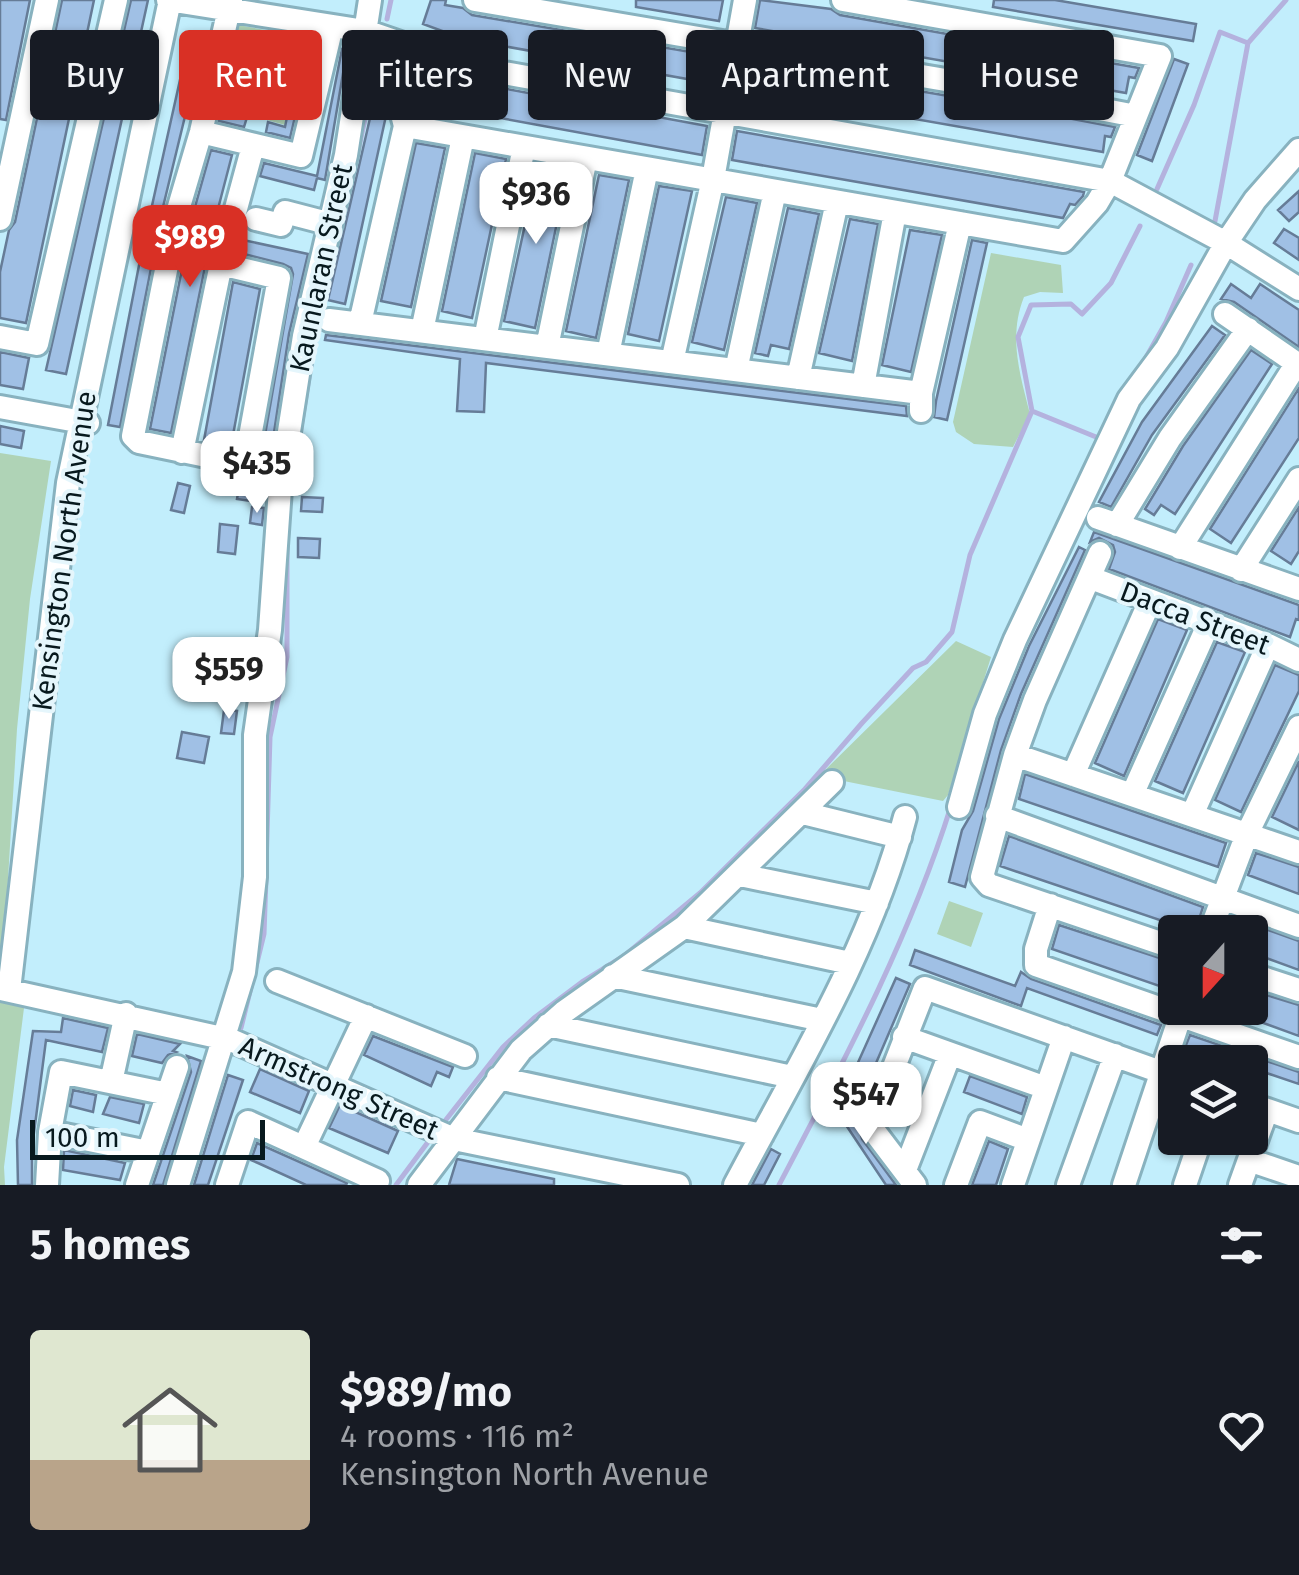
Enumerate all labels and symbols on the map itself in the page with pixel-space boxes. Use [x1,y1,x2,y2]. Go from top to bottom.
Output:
street label: Kaunlaran Street [283,160,359,375]
pin: $936 [477,162,595,247]
pin: $989 [131,205,249,290]
street label: Kensington North Avenue [25,389,103,713]
pin: $435 [198,431,316,516]
street label: Dacca Street [1116,574,1275,662]
pin: $559 [170,637,288,722]
north arrow [1158,915,1268,1025]
street label: Armstrong Street [234,1029,445,1147]
pin: $547 [807,1062,925,1147]
scale bar [30,1115,265,1160]

